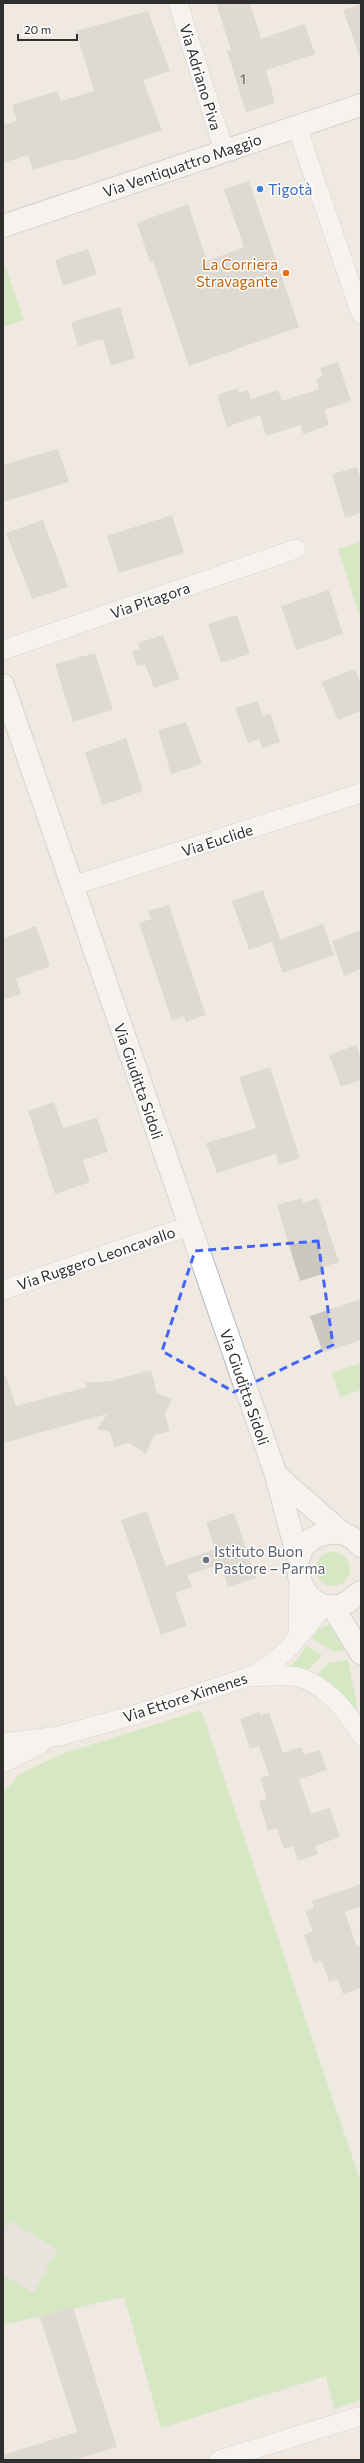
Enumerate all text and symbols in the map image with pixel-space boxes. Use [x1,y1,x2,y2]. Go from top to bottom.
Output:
scale bar [18,16,77,42]
text: 20 m [24,22,51,36]
street label: Via Adriano Piva [176,22,226,132]
house number: 1 [240,71,246,87]
street label: Via Ventiquattro Maggio [100,129,264,201]
place label: Tigotà [268,180,312,198]
marker: Tigotà [255,184,265,194]
place label: La Corriera Stravagante [196,255,278,290]
marker: La Corriera Stravagante [281,268,291,278]
street label: Via Pitagora [108,578,192,622]
street label: Via Euclide [179,820,255,860]
street label: Via Giuditta Sidoli [111,1021,167,1141]
street label: Via Ruggero Leoncavallo [15,1222,177,1294]
street label: Via Giuditta Sidoli [217,1327,273,1447]
place label: Istituto Buon Pastore – Parma [214,1542,325,1577]
marker: Istituto Buon Pastore – Parma [201,1555,211,1565]
street label: Via Ettore Ximenes [121,1668,250,1726]

